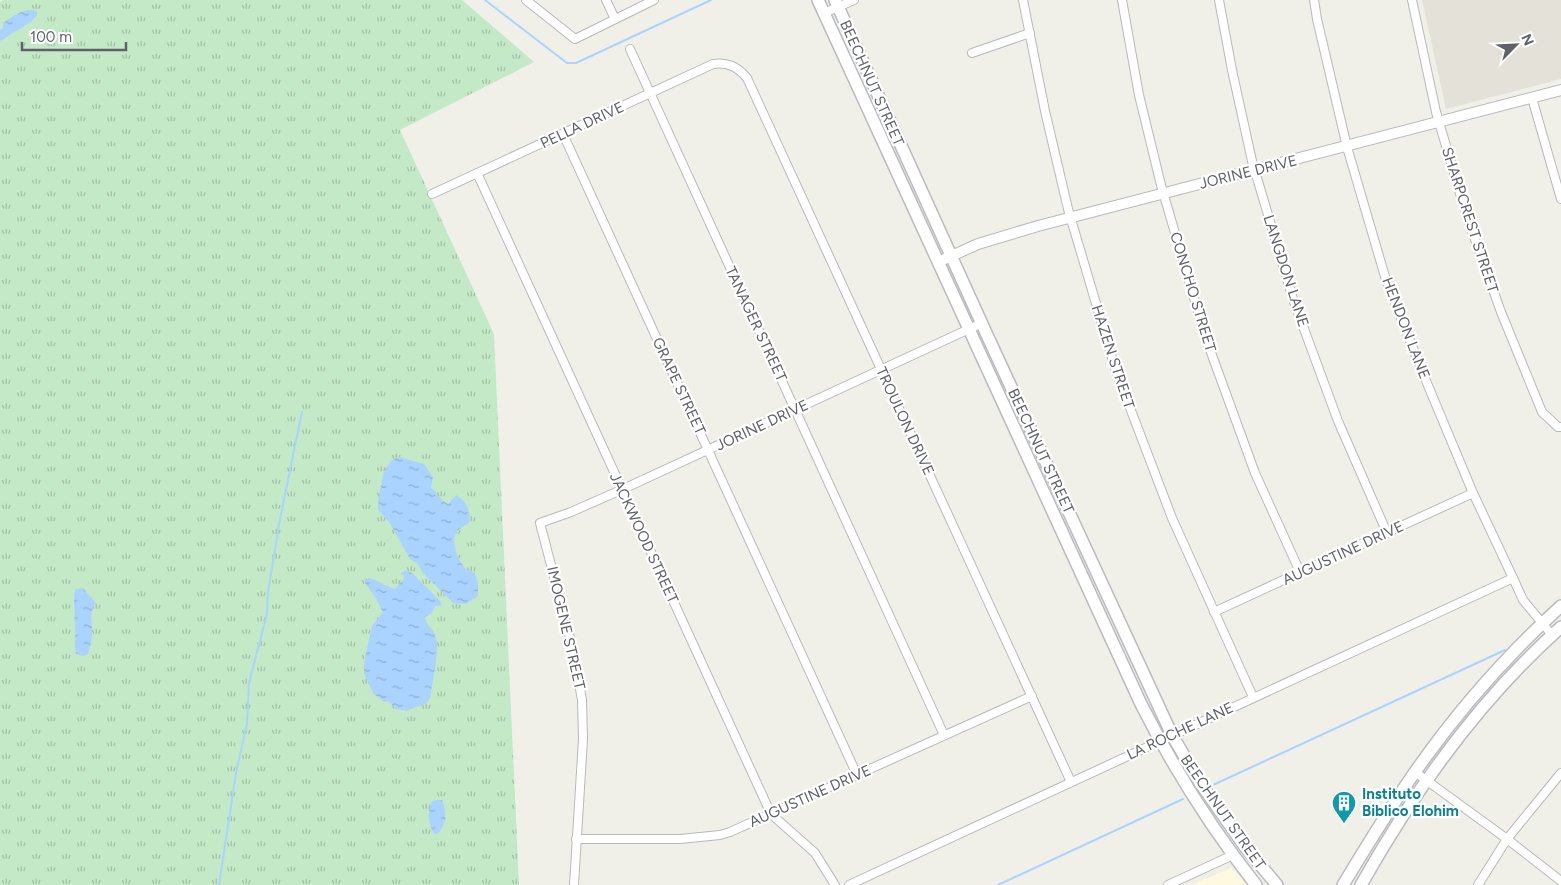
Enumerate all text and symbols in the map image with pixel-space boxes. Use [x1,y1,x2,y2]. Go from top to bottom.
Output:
street label: BEECHNUT STREET [836,17,908,149]
scale bar [22,20,126,52]
north arrow [1491,20,1541,70]
text: 100 m [30,28,72,46]
text: N [1517,32,1537,48]
street label: PELLA DRIVE [537,98,627,152]
street label: SHARPCREST STREET [1438,145,1502,296]
street label: JORINE DRIVE [1197,151,1299,193]
street label: LANGDON LANE [1259,213,1313,329]
street label: CONCHO STREET [1166,230,1220,355]
street label: TANAGER STREET [721,264,791,385]
street label: HENDON LANE [1378,275,1434,381]
street label: HAZEN STREET [1088,303,1138,412]
street label: GRAPE STREET [649,335,710,438]
street label: TROULON DRIVE [872,364,938,478]
street label: BEECHNUT STREET [1004,386,1078,517]
street label: JORINE DRIVE [713,396,811,454]
street label: JACKWOOD STREET [606,470,682,607]
street label: AUGUSTINE DRIVE [1280,517,1406,589]
street label: IMOGENE STREET [543,565,589,692]
street label: LA ROCHE LANE [1124,698,1236,764]
street label: BEECHNUT STREET [1177,751,1270,873]
street label: AUGUSTINE DRIVE [746,761,874,831]
place label: Instituto Biblico Elohim [1362,785,1459,820]
building icon: Instituto Biblico Elohim [1331,790,1357,824]

